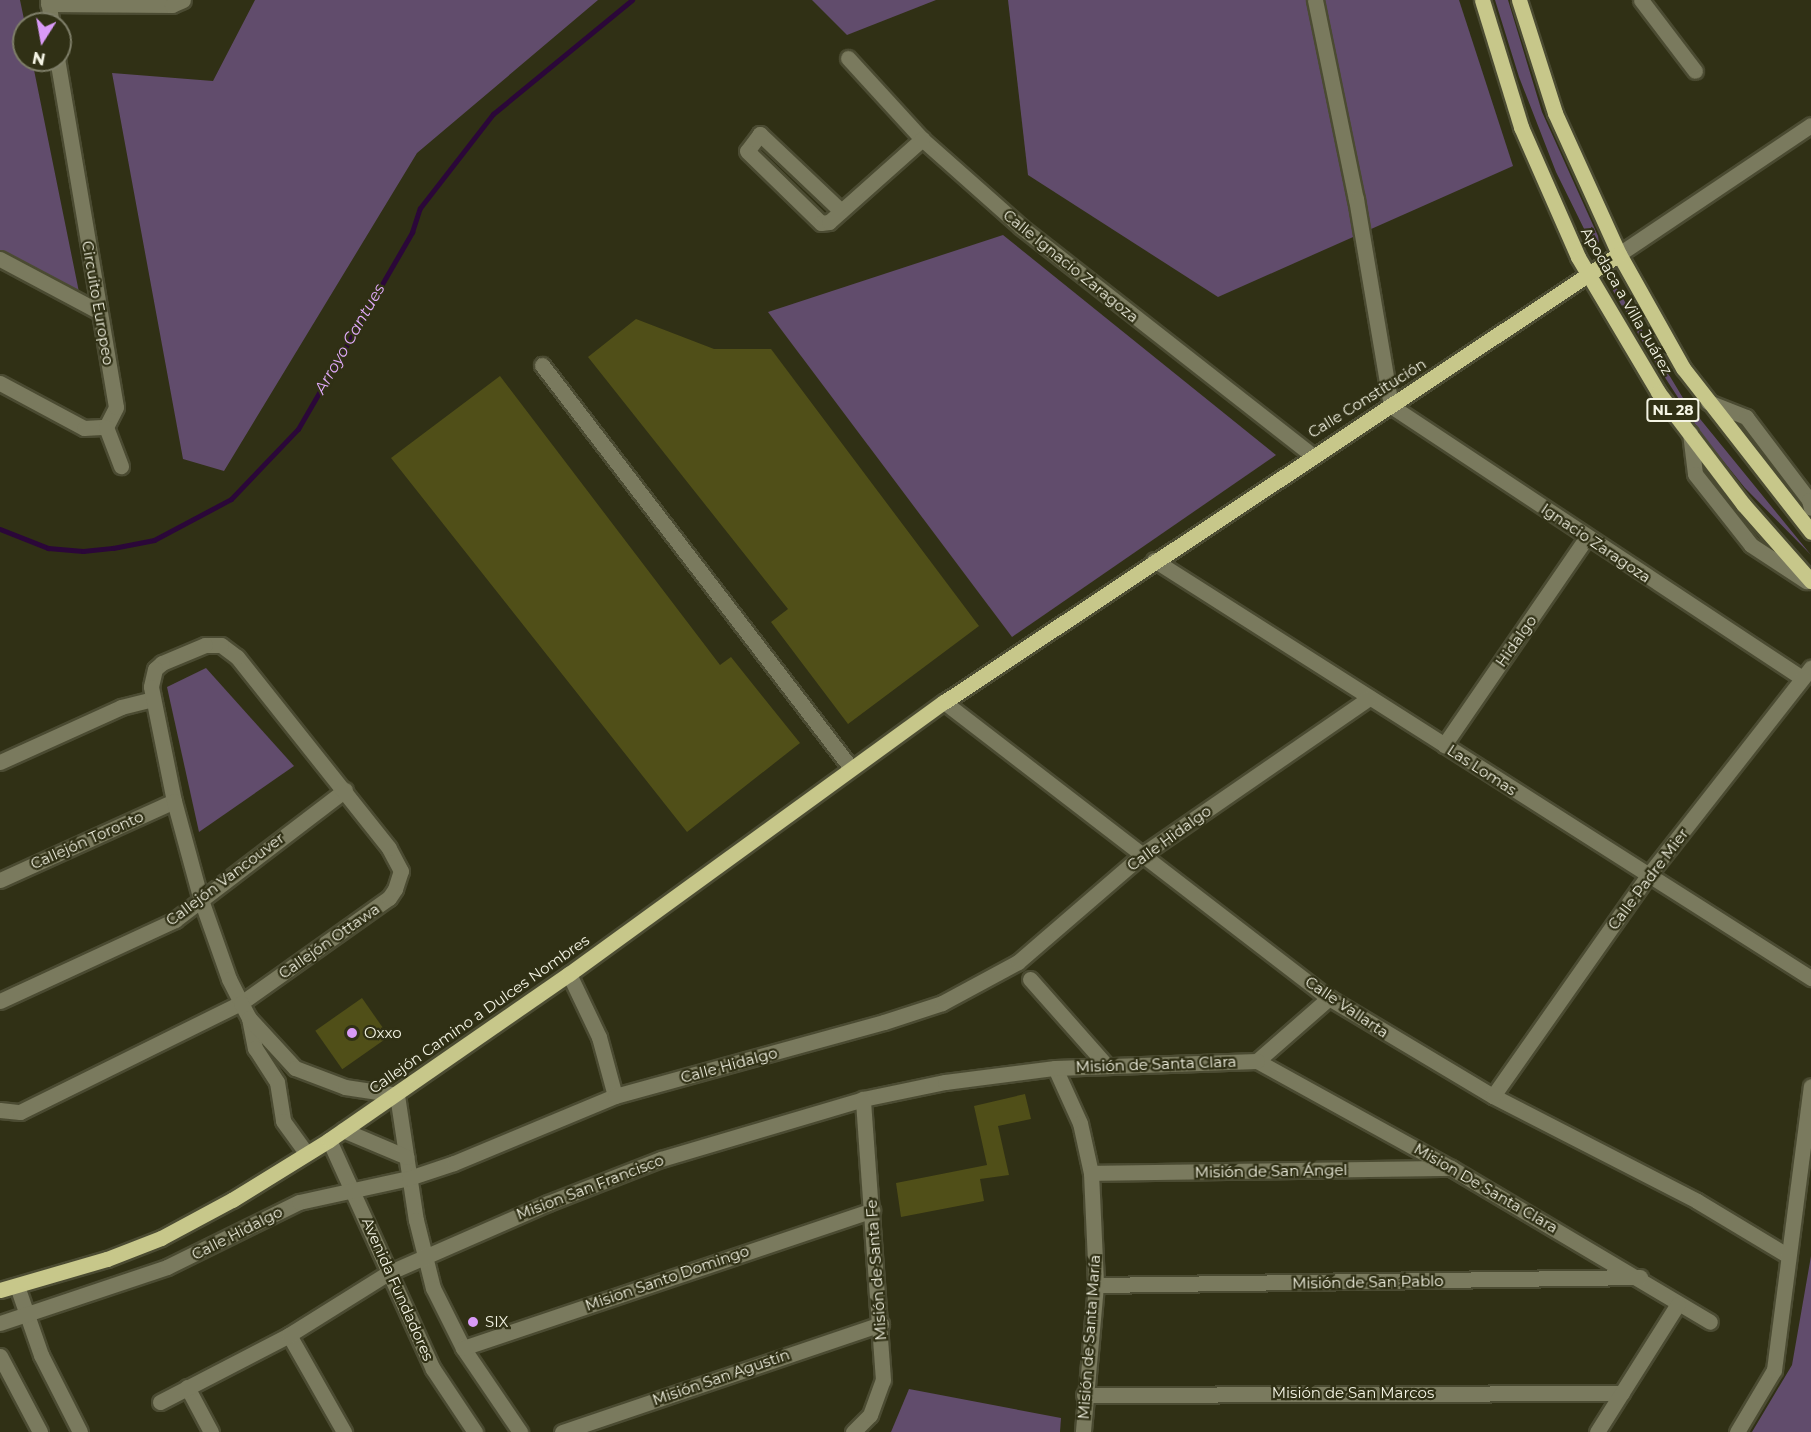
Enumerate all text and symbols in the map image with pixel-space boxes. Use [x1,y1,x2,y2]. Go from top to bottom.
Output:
north arrow [12,12,72,72]
text: N [31,48,47,69]
street label: Calle Ignacio Zaragoza [1000,206,1142,326]
street label: Apodaca a Villa Juárez [1577,224,1677,378]
street label: Circuito Europeo [78,239,118,367]
water label: Arroyo Cantues [311,281,389,397]
street label: Calle Constitución [1305,354,1429,442]
road number: NL 28 [1646,399,1700,421]
street label: Ignacio Zaragoza [1538,500,1654,586]
street label: Hidalgo [1492,612,1540,670]
street label: Las Lomas [1444,741,1520,799]
street label: Calle Hidalgo [1124,802,1214,874]
street label: Callejón Toronto [28,807,146,873]
street label: Calle Padre Mier [1604,825,1692,933]
street label: Callejón Vancouver [162,829,288,929]
street label: Callejón Ottawa [275,900,383,982]
street label: Callejón Camino a Dulces Nombres [365,931,593,1097]
street label: Calle Vallarta [1302,972,1392,1042]
place label: Oxxo [364,1024,402,1042]
marker: Oxxo [345,1026,359,1040]
street label: Calle Hidalgo [679,1043,779,1087]
street label: Misión de Santa Clara [1075,1052,1237,1076]
street label: Mision De Santa Clara [1411,1139,1561,1237]
street label: Mision San Francisco [514,1151,666,1223]
street label: Misión de San Ángel [1194,1161,1348,1181]
street label: Misión de Santa Fe [862,1199,890,1341]
street label: Calle Hidalgo [189,1202,285,1264]
street label: Avenida Fundadores [358,1215,438,1363]
street label: Mision Santo Domingo [583,1241,751,1315]
street label: Misión de Santa María [1074,1254,1104,1420]
street label: Misión de San Pablo [1292,1272,1444,1292]
place label: SIX [485,1313,508,1331]
marker: SIX [466,1315,480,1329]
street label: Misión San Agustín [650,1345,792,1409]
street label: Misión de San Marcos [1272,1384,1434,1402]

